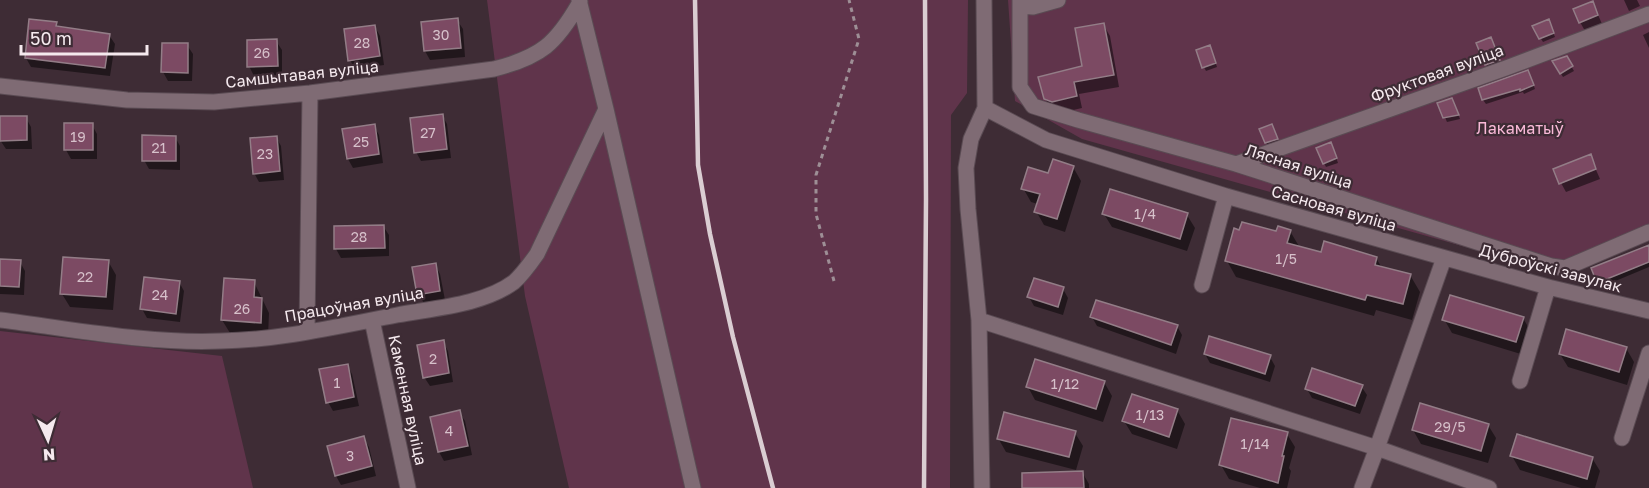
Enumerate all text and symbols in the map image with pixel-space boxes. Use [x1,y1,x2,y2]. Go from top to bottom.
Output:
scale bar [21,18,147,56]
house number: 30 [433,26,449,43]
text: 50 m [30,27,72,49]
house number: 28 [354,34,370,51]
street label: Фруктовая вуліца [1368,40,1506,106]
house number: 26 [254,44,270,61]
street label: Самшытавая вуліца [224,56,380,92]
park label: Лакаматыў [1476,118,1564,138]
house number: 27 [420,124,436,141]
house number: 19 [70,128,86,145]
house number: 25 [353,133,369,150]
house number: 21 [152,139,167,156]
street label: Лясная вуліца [1243,139,1355,193]
house number: 23 [257,145,273,162]
street label: Сасновая вуліца [1269,181,1399,235]
house number: 1/4 [1134,205,1156,222]
house number: 28 [351,228,367,245]
street label: Дуброўскі завулак [1478,239,1624,297]
house number: 1/5 [1275,250,1297,267]
house number: 22 [77,268,93,285]
street label: Працоўная вуліца [283,282,425,326]
house number: 24 [152,286,168,303]
house number: 26 [234,300,250,317]
street label: Каменная вуліца [384,333,432,467]
house number: 2 [429,350,437,367]
house number: 1 [334,374,341,391]
house number: 1/12 [1051,375,1079,392]
house number: 1/13 [1136,406,1164,423]
north arrow [18,410,78,470]
house number: 29/5 [1434,418,1466,435]
house number: 4 [445,422,453,439]
house number: 1/14 [1241,435,1269,452]
text: N [42,445,56,465]
house number: 3 [346,447,354,464]

